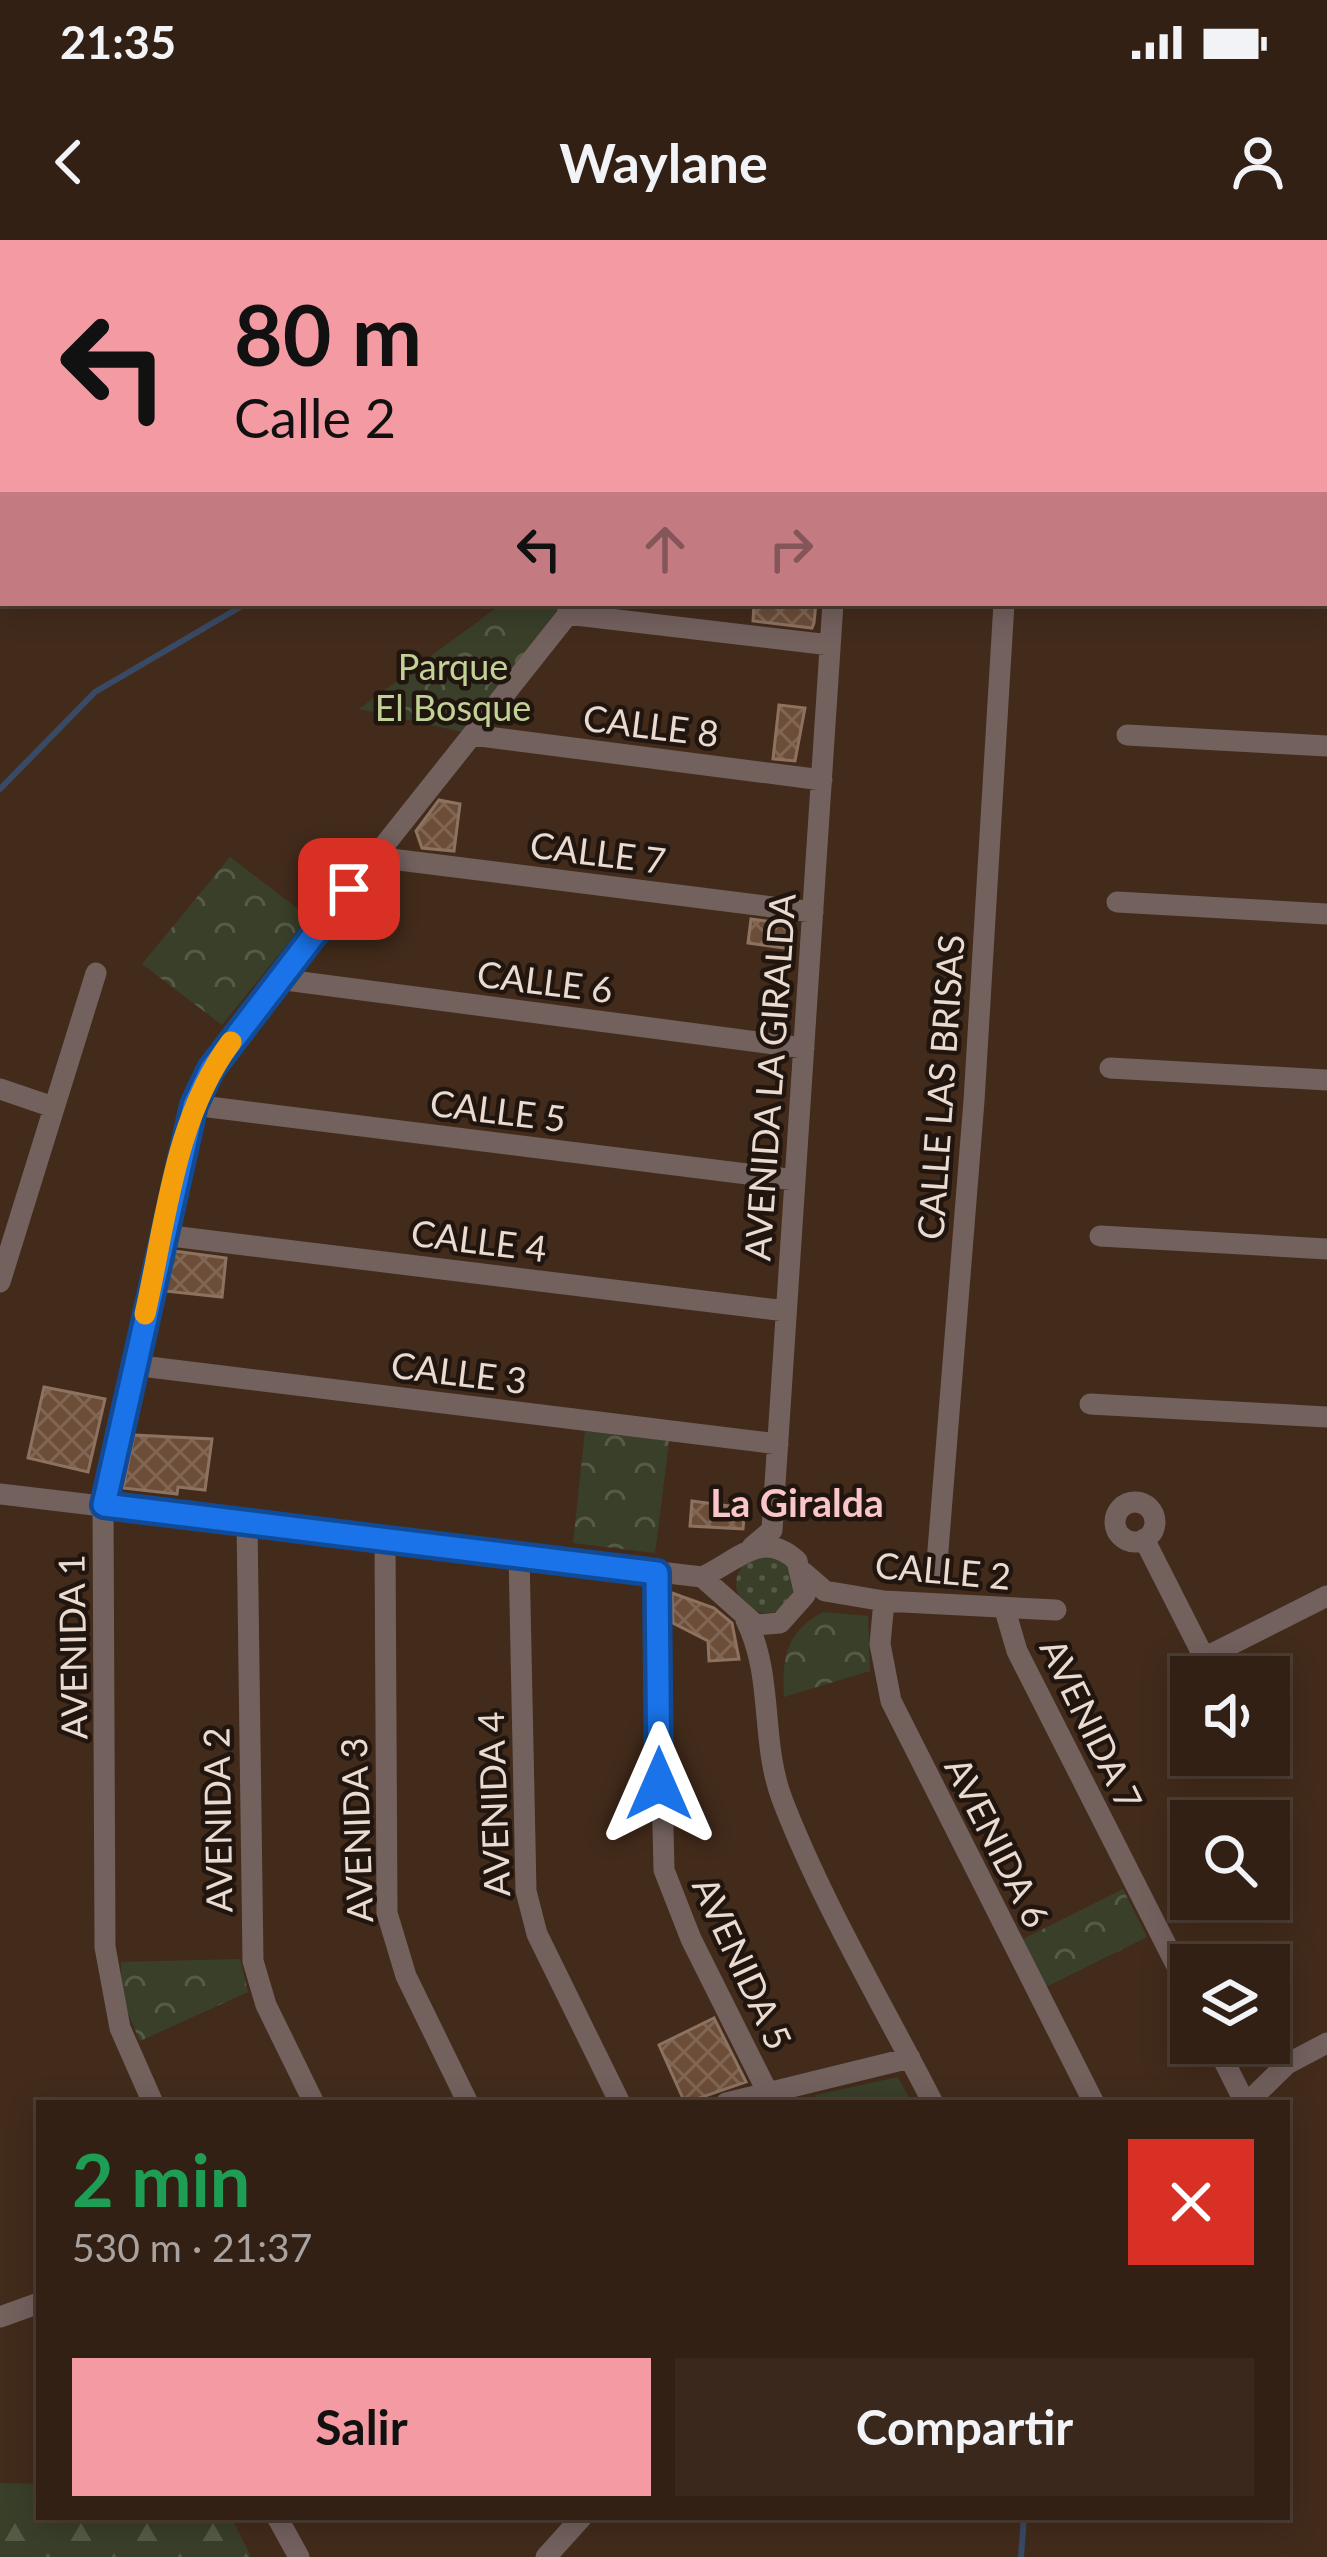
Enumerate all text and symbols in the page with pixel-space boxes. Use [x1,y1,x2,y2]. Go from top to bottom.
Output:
text: 21:35 [60,15,176,69]
icon: back [36,129,102,195]
icon: person [1225,129,1291,195]
text: Waylane [559,130,768,195]
text: 80 m [234,283,422,384]
icon: left [36,288,192,444]
text: Calle 2 [234,385,396,450]
icon: left [506,516,572,582]
icon: ahead [632,516,698,582]
icon: right [758,516,824,582]
park label: Parque El Bosque [375,644,531,729]
street label: CALLE 8 [581,695,721,755]
street label: CALLE 7 [528,822,668,882]
pin [298,838,400,940]
icon: arrive [316,856,382,922]
street label: AVENIDA LA GIRALDA [734,891,804,1262]
street label: CALLE LAS BRISAS [907,933,973,1241]
street label: CALLE 6 [475,951,615,1011]
street label: CALLE 5 [428,1080,568,1140]
street label: CALLE 4 [409,1210,549,1270]
street label: CALLE 3 [389,1342,529,1402]
district label: La Giralda [710,1479,884,1525]
street label: CALLE 2 [873,1542,1013,1598]
street label: AVENIDA 1 [48,1554,96,1740]
street label: AVENIDA 7 [1032,1631,1152,1817]
map controls [1170,1656,1290,2064]
button: sound [1170,1656,1290,1776]
street label: AVENIDA 4 [468,1711,518,1897]
position arrow [596,1721,722,1847]
street label: AVENIDA 2 [193,1727,241,1913]
street label: AVENIDA 3 [331,1737,381,1923]
street label: AVENIDA 6 [936,1750,1060,1934]
button: search [1170,1800,1290,1920]
street label: AVENIDA 5 [684,1870,802,2056]
button: layers [1170,1944,1290,2064]
text: 2 min [72,2136,250,2222]
button: close [1128,2139,1254,2265]
text: 530 m · 21:37 [72,2224,312,2270]
button: Salir [72,2358,651,2496]
button: Compartir [675,2358,1254,2496]

